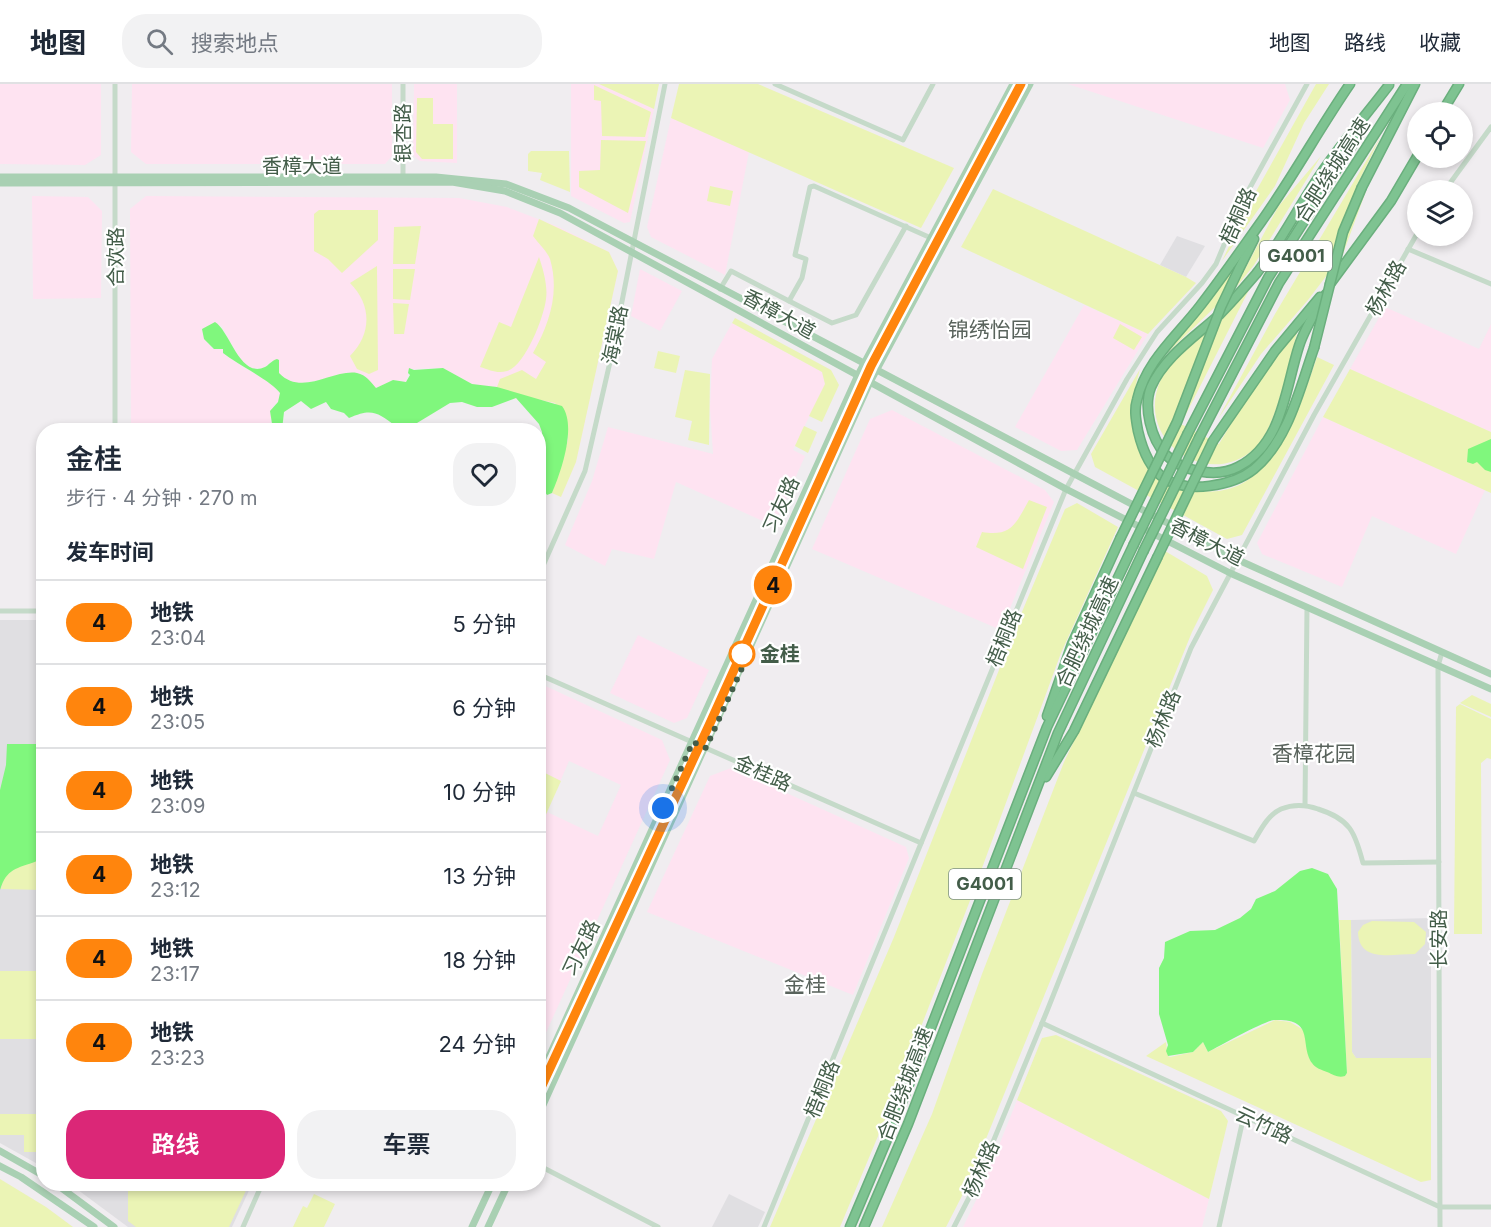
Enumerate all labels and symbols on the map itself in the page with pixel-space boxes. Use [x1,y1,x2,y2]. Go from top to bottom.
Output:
street label: 银杏路 [391,103,415,163]
street label: 合肥绕城高速 [1289,113,1375,227]
street label: 香樟大道 [262,154,342,178]
street label: 梧桐路 [1215,184,1261,248]
street label: 合欢路 [104,227,128,287]
road number: G4001 [1260,241,1332,271]
street label: 杨林路 [1361,256,1411,320]
street label: 香樟大道 [738,284,820,344]
street label: 海棠路 [597,303,633,367]
district label: 锦绣怡园 [948,317,1032,342]
street label: 习友路 [758,473,804,537]
street label: 香樟大道 [1166,513,1248,571]
line badge: 4 [754,566,792,604]
street label: 合肥绕城高速 [1051,573,1123,691]
street label: 梧桐路 [982,606,1026,670]
marker: 金桂 [729,641,755,667]
place label: 金桂 [760,642,800,666]
street label: 杨林路 [1141,687,1185,751]
district label: 香樟花园 [1272,741,1356,766]
street label: 金桂路 [731,750,795,796]
your location [648,793,678,823]
road number: G4001 [949,869,1021,899]
street label: 长安路 [1427,909,1451,969]
street label: 习友路 [557,916,605,980]
district label: 金桂 [784,972,826,997]
street label: 合肥绕城高速 [872,1024,938,1144]
street label: 梧桐路 [800,1057,844,1121]
street label: 云竹路 [1232,1101,1296,1149]
street label: 杨林路 [958,1137,1004,1201]

